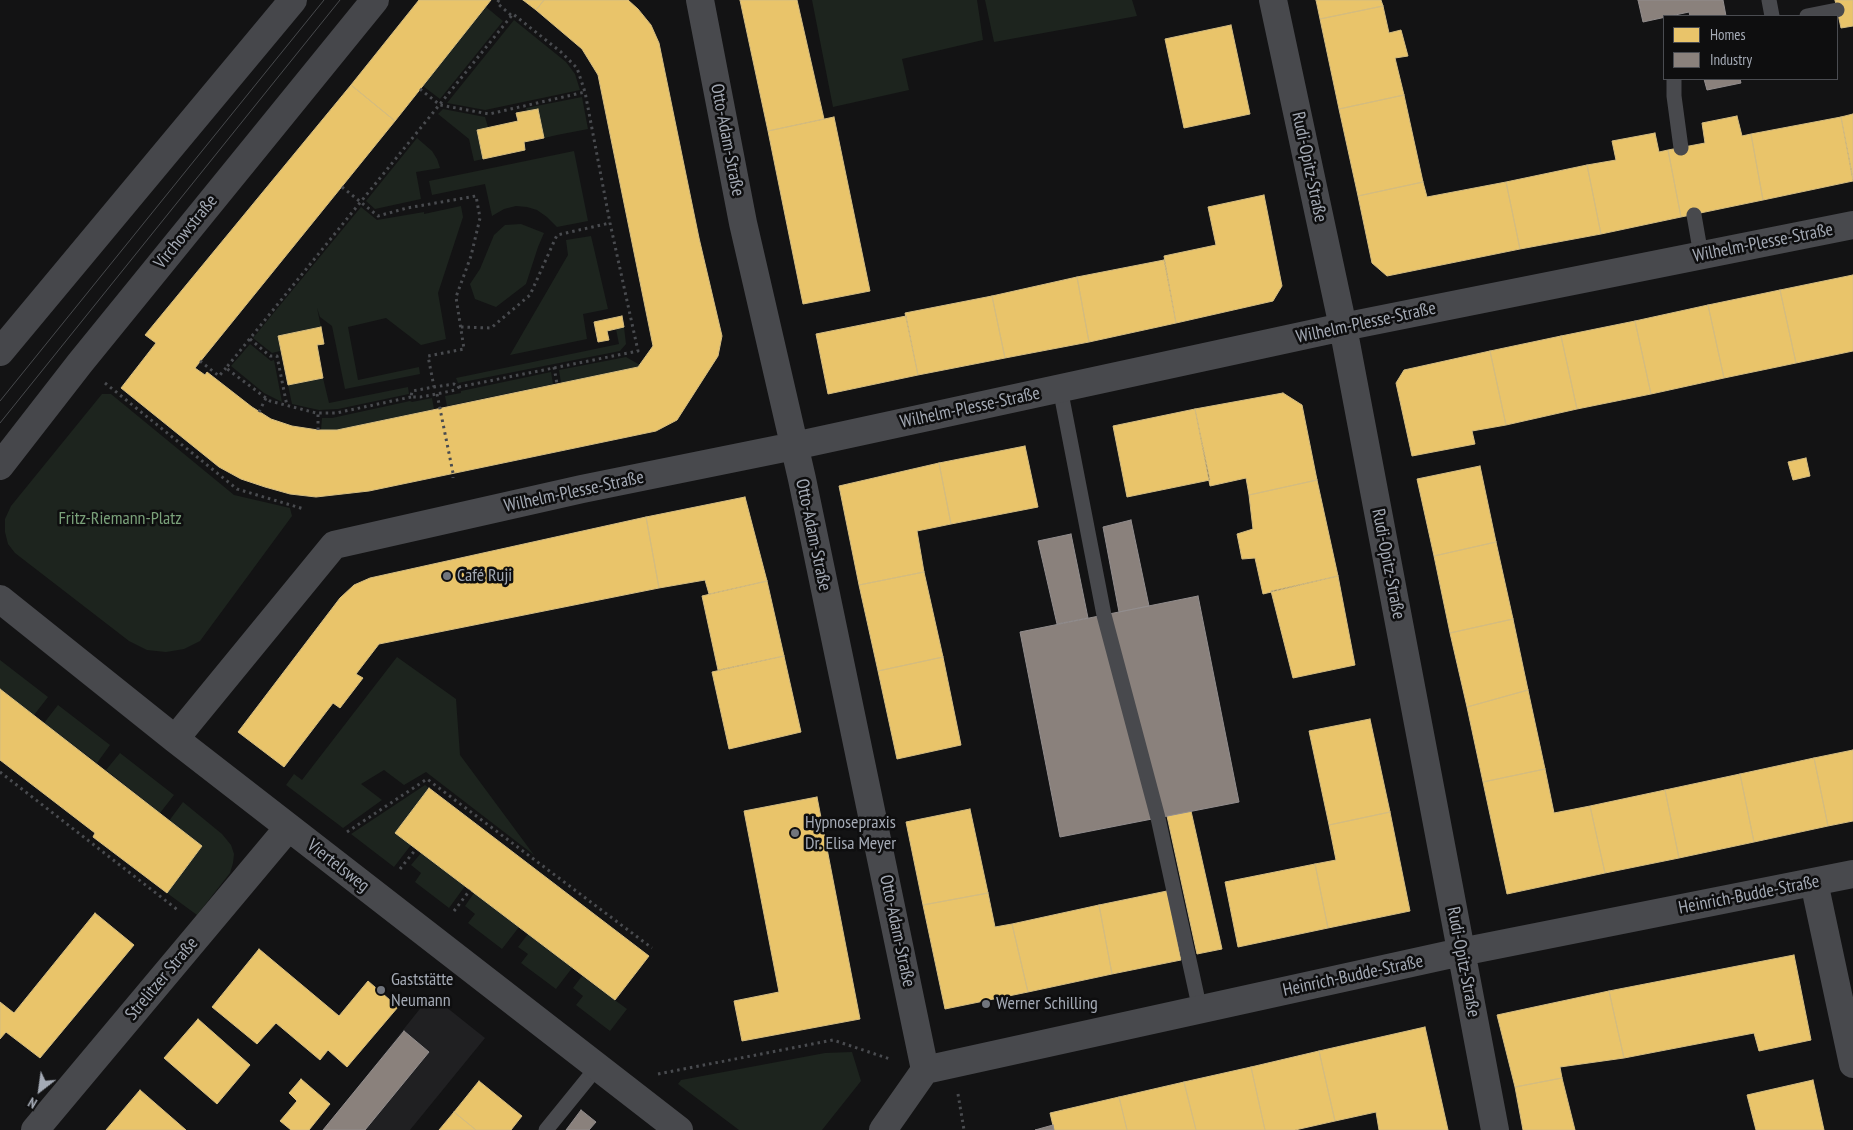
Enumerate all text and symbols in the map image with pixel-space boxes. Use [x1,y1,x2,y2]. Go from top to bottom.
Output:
legend [1663,15,1838,80]
text: Homes [1710,25,1746,44]
text: Industry [1710,50,1752,69]
street label: Otto-Adam-Straße [706,82,748,198]
street label: Rudi-Opitz-Straße [1287,110,1331,224]
street label: Virchowstraße [150,191,222,273]
street label: Wilhelm-Plesse-Straße [1691,219,1835,267]
street label: Wilhelm-Plesse-Straße [1294,298,1438,348]
street label: Wilhelm-Plesse-Straße [898,383,1042,433]
street label: Wilhelm-Plesse-Straße [502,467,646,517]
street label: Otto-Adam-Straße [791,477,835,593]
street label: Rudi-Opitz-Straße [1367,507,1409,621]
park label: Fritz-Riemann-Platz [58,508,182,530]
place label: Café Ruji [457,565,512,587]
marker: Café Ruji [441,570,453,582]
place label: Hypnosepraxis Dr. Elisa Meyer [805,812,896,854]
marker: Hypnosepraxis Dr. Elisa Meyer [789,827,801,839]
street label: Viertelsweg [303,835,373,897]
street label: Heinrich-Budde-Straße [1677,871,1821,919]
street label: Otto-Adam-Straße [875,873,919,989]
street label: Rudi-Opitz-Straße [1442,905,1484,1019]
street label: Strelitzer Straße [121,933,203,1025]
street label: Heinrich-Budde-Straße [1281,951,1425,1001]
place label: Gaststätte Neumann [391,969,454,1012]
marker: Gaststätte Neumann [375,984,387,996]
place label: Werner Schilling [996,993,1098,1015]
marker: Werner Schilling [980,998,992,1010]
north arrow [15,1065,65,1115]
text: N [25,1093,40,1113]

